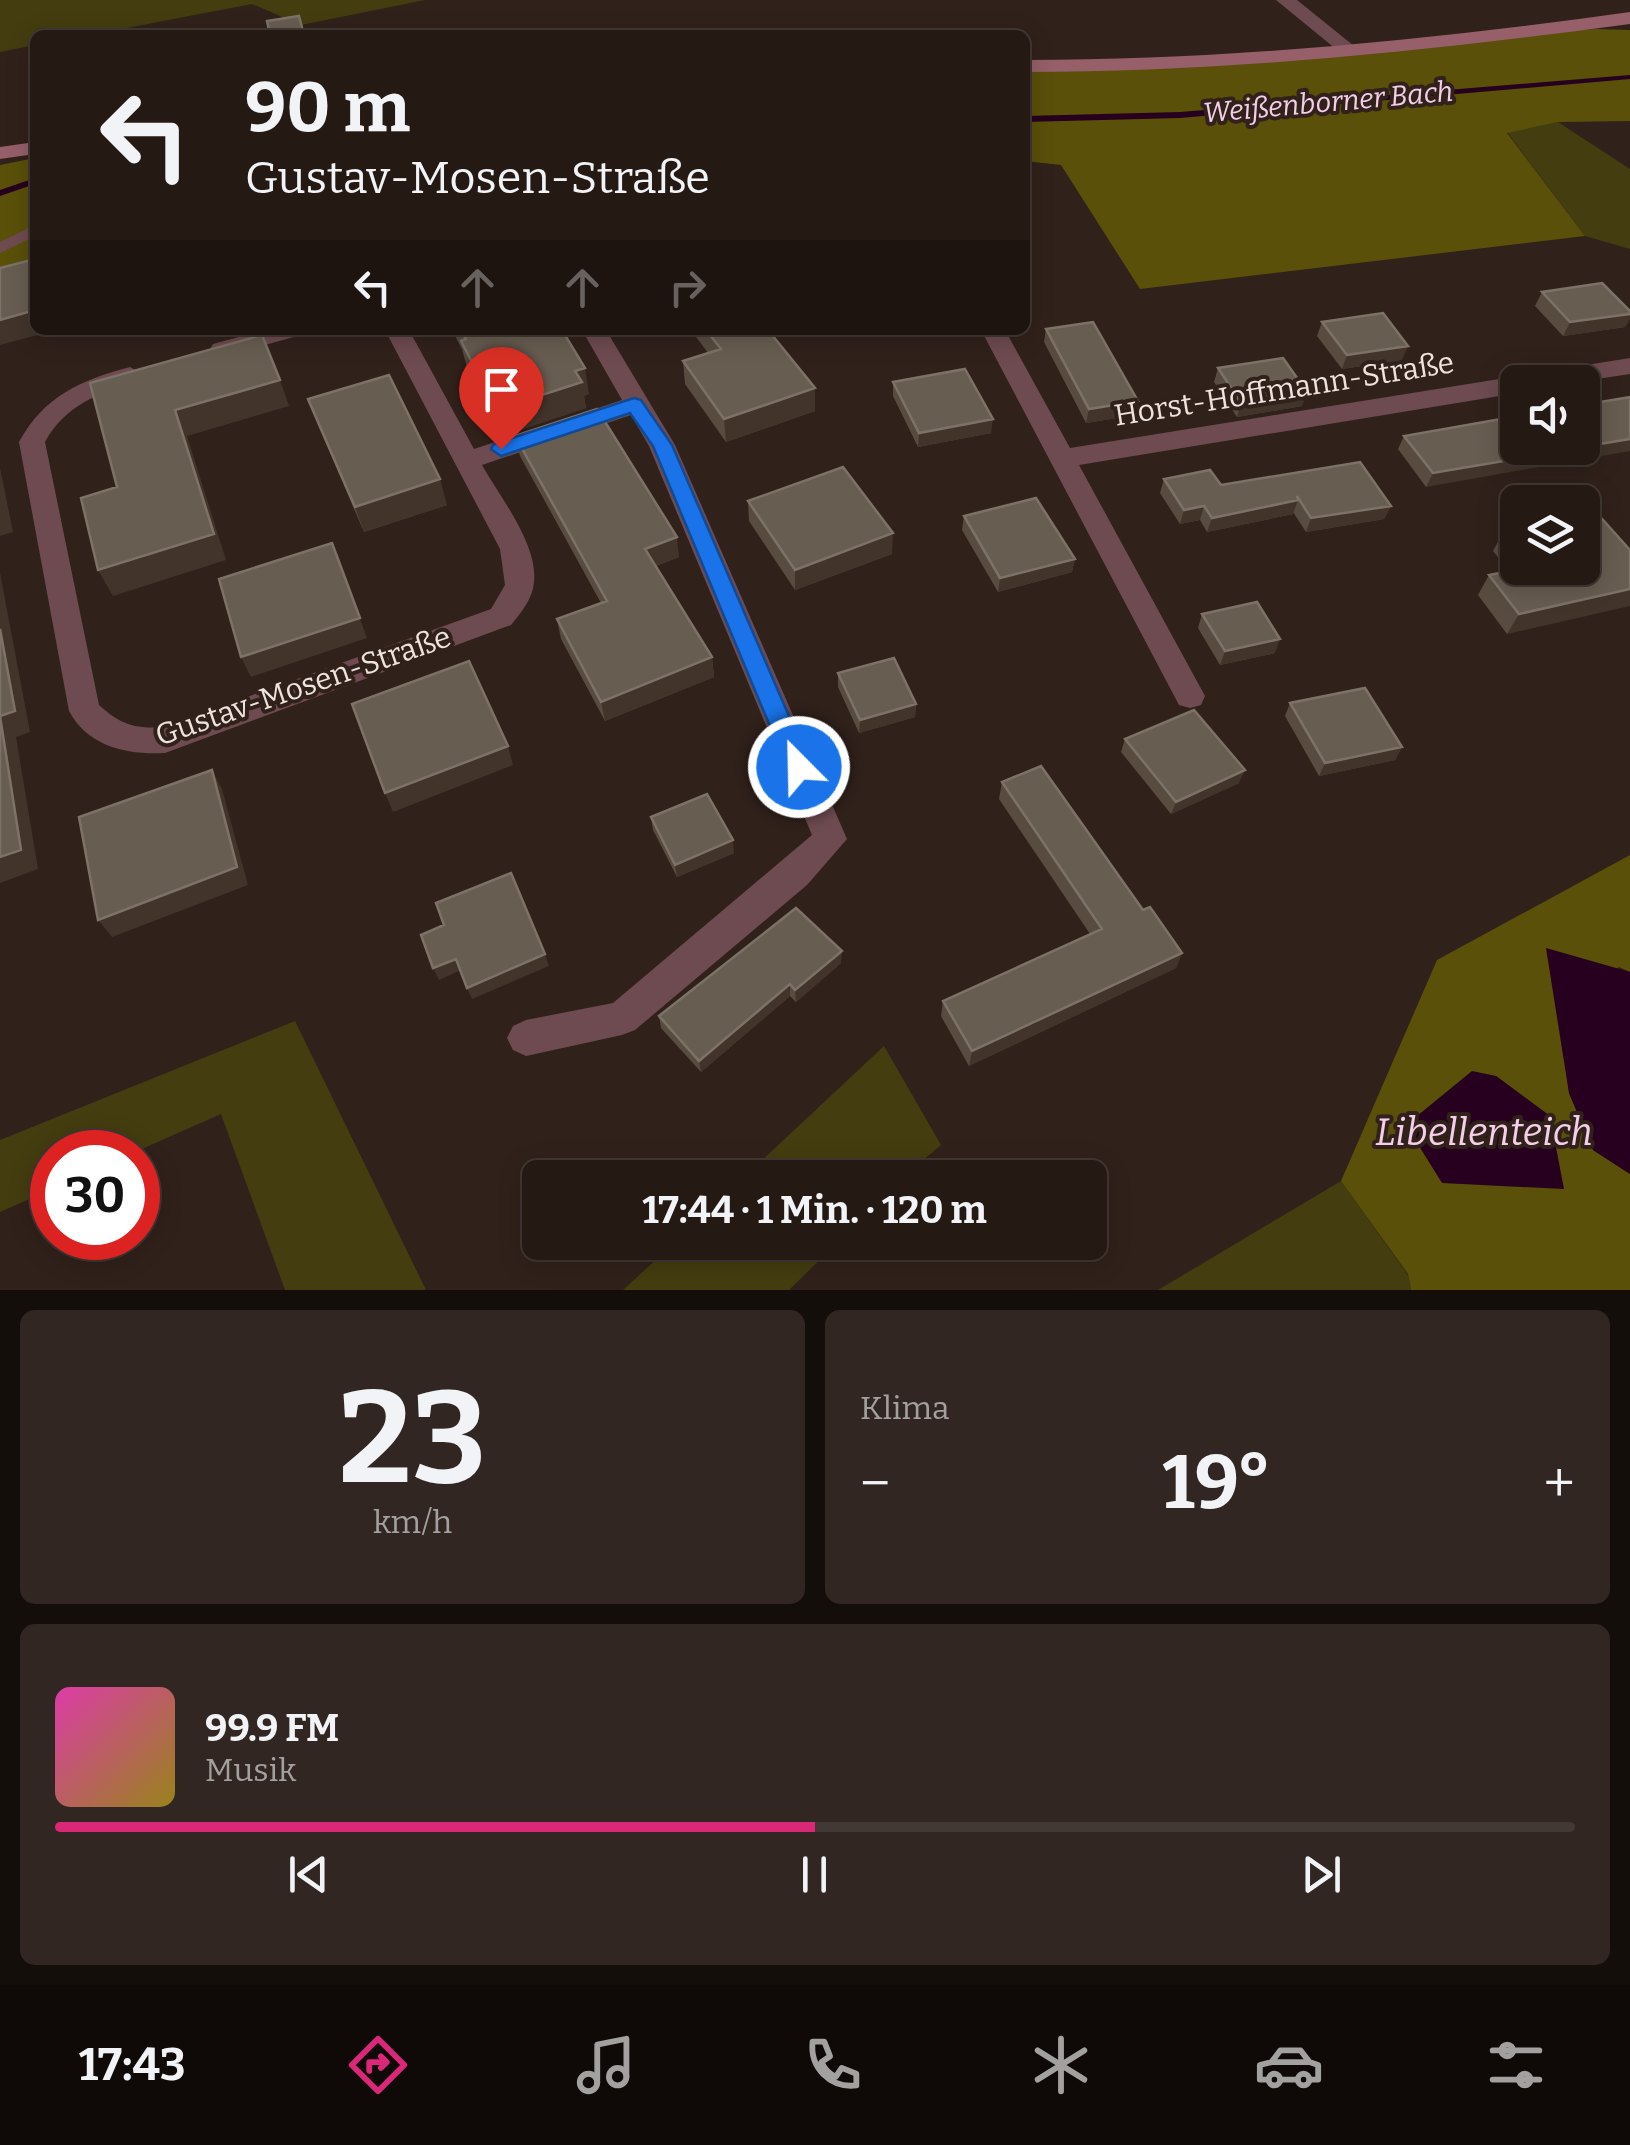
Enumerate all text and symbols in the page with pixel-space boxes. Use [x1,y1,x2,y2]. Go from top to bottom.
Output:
text: 90 m [245,66,410,150]
icon: left [80,70,210,200]
water label: Weißenborner Bach [1202,75,1454,129]
text: Gustav-Mosen-Straße [245,151,710,205]
icon: left [345,260,400,315]
icon: ahead [450,260,505,315]
icon: ahead [555,260,610,315]
icon: right [660,260,715,315]
street label: Horst-Hoffmann-Straße [1112,344,1456,434]
pin [459,347,544,450]
icon: arrive [474,362,529,417]
map controls [1500,365,1600,585]
button: sound [1500,365,1600,465]
button: layers [1500,485,1600,585]
street label: Gustav-Mosen-Straße [151,619,455,753]
position arrow [747,715,851,819]
water label: Libellenteich [1375,1109,1593,1155]
speed limit sign: 30 [30,1130,160,1260]
text: 17:44 · 1 Min. · 120 m [642,1187,987,1233]
text: 23 [338,1360,487,1516]
text: Klima [860,1389,949,1427]
text: 19° [1162,1438,1272,1528]
text: − [860,1451,890,1517]
text: + [1544,1451,1575,1517]
text: km/h [373,1503,452,1541]
text: 99.9 FM [205,1705,339,1751]
text: Musik [205,1751,296,1789]
icon: previous [281,1847,336,1902]
icon: pause [787,1847,842,1902]
icon: next [1294,1847,1349,1902]
icon: directions [343,2030,413,2100]
icon: music [571,2030,641,2100]
icon: phone [798,2030,868,2100]
icon: climate [1026,2030,1096,2100]
icon: car [1254,2030,1324,2100]
icon: filters [1481,2030,1551,2100]
text: 17:43 [79,2038,186,2092]

